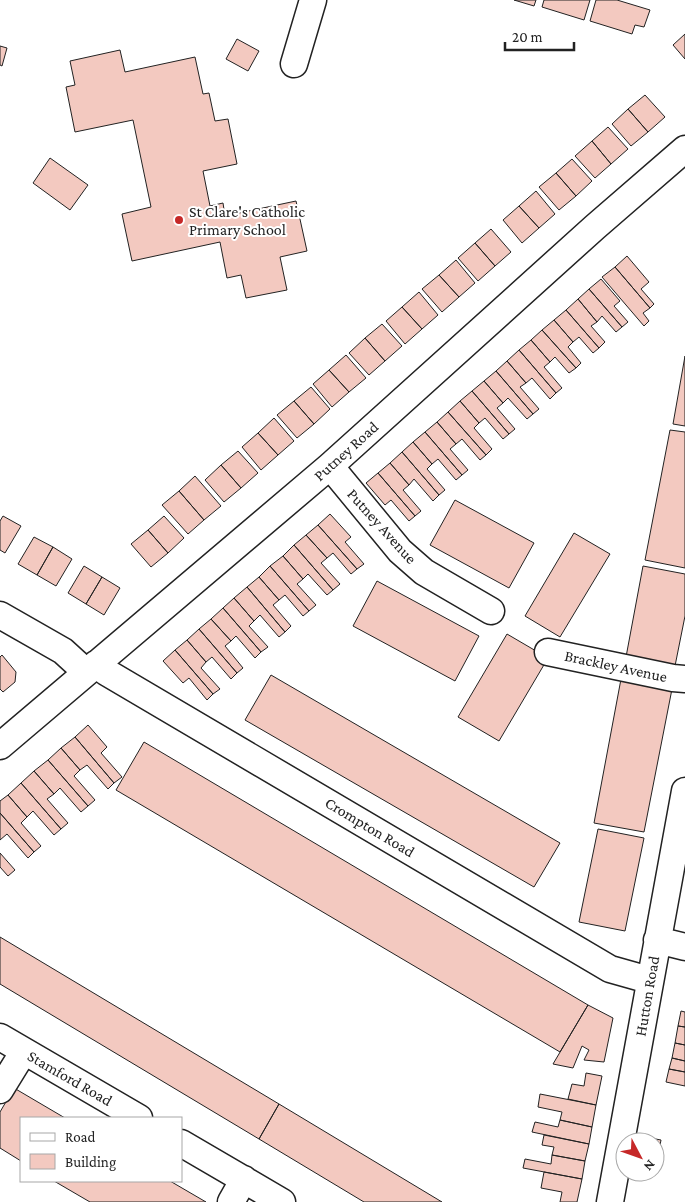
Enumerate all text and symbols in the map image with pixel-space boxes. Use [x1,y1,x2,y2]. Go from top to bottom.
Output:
scale bar [505,20,574,52]
text: 20 m [512,29,543,45]
place label: St Clare's Catholic Primary School [189,203,305,239]
marker: St Clare's Catholic Primary School [173,214,185,226]
street label: Putney Road [311,417,383,485]
street label: Putney Avenue [343,485,420,568]
street label: Brackley Avenue [563,647,669,686]
street label: Crompton Road [322,794,418,861]
street label: Hutton Road [632,954,663,1038]
street label: Stamford Road [25,1047,116,1109]
legend [20,1117,182,1182]
text: Road [65,1129,96,1145]
north arrow [615,1132,665,1182]
text: Building [65,1154,116,1171]
text: N [640,1157,659,1175]

